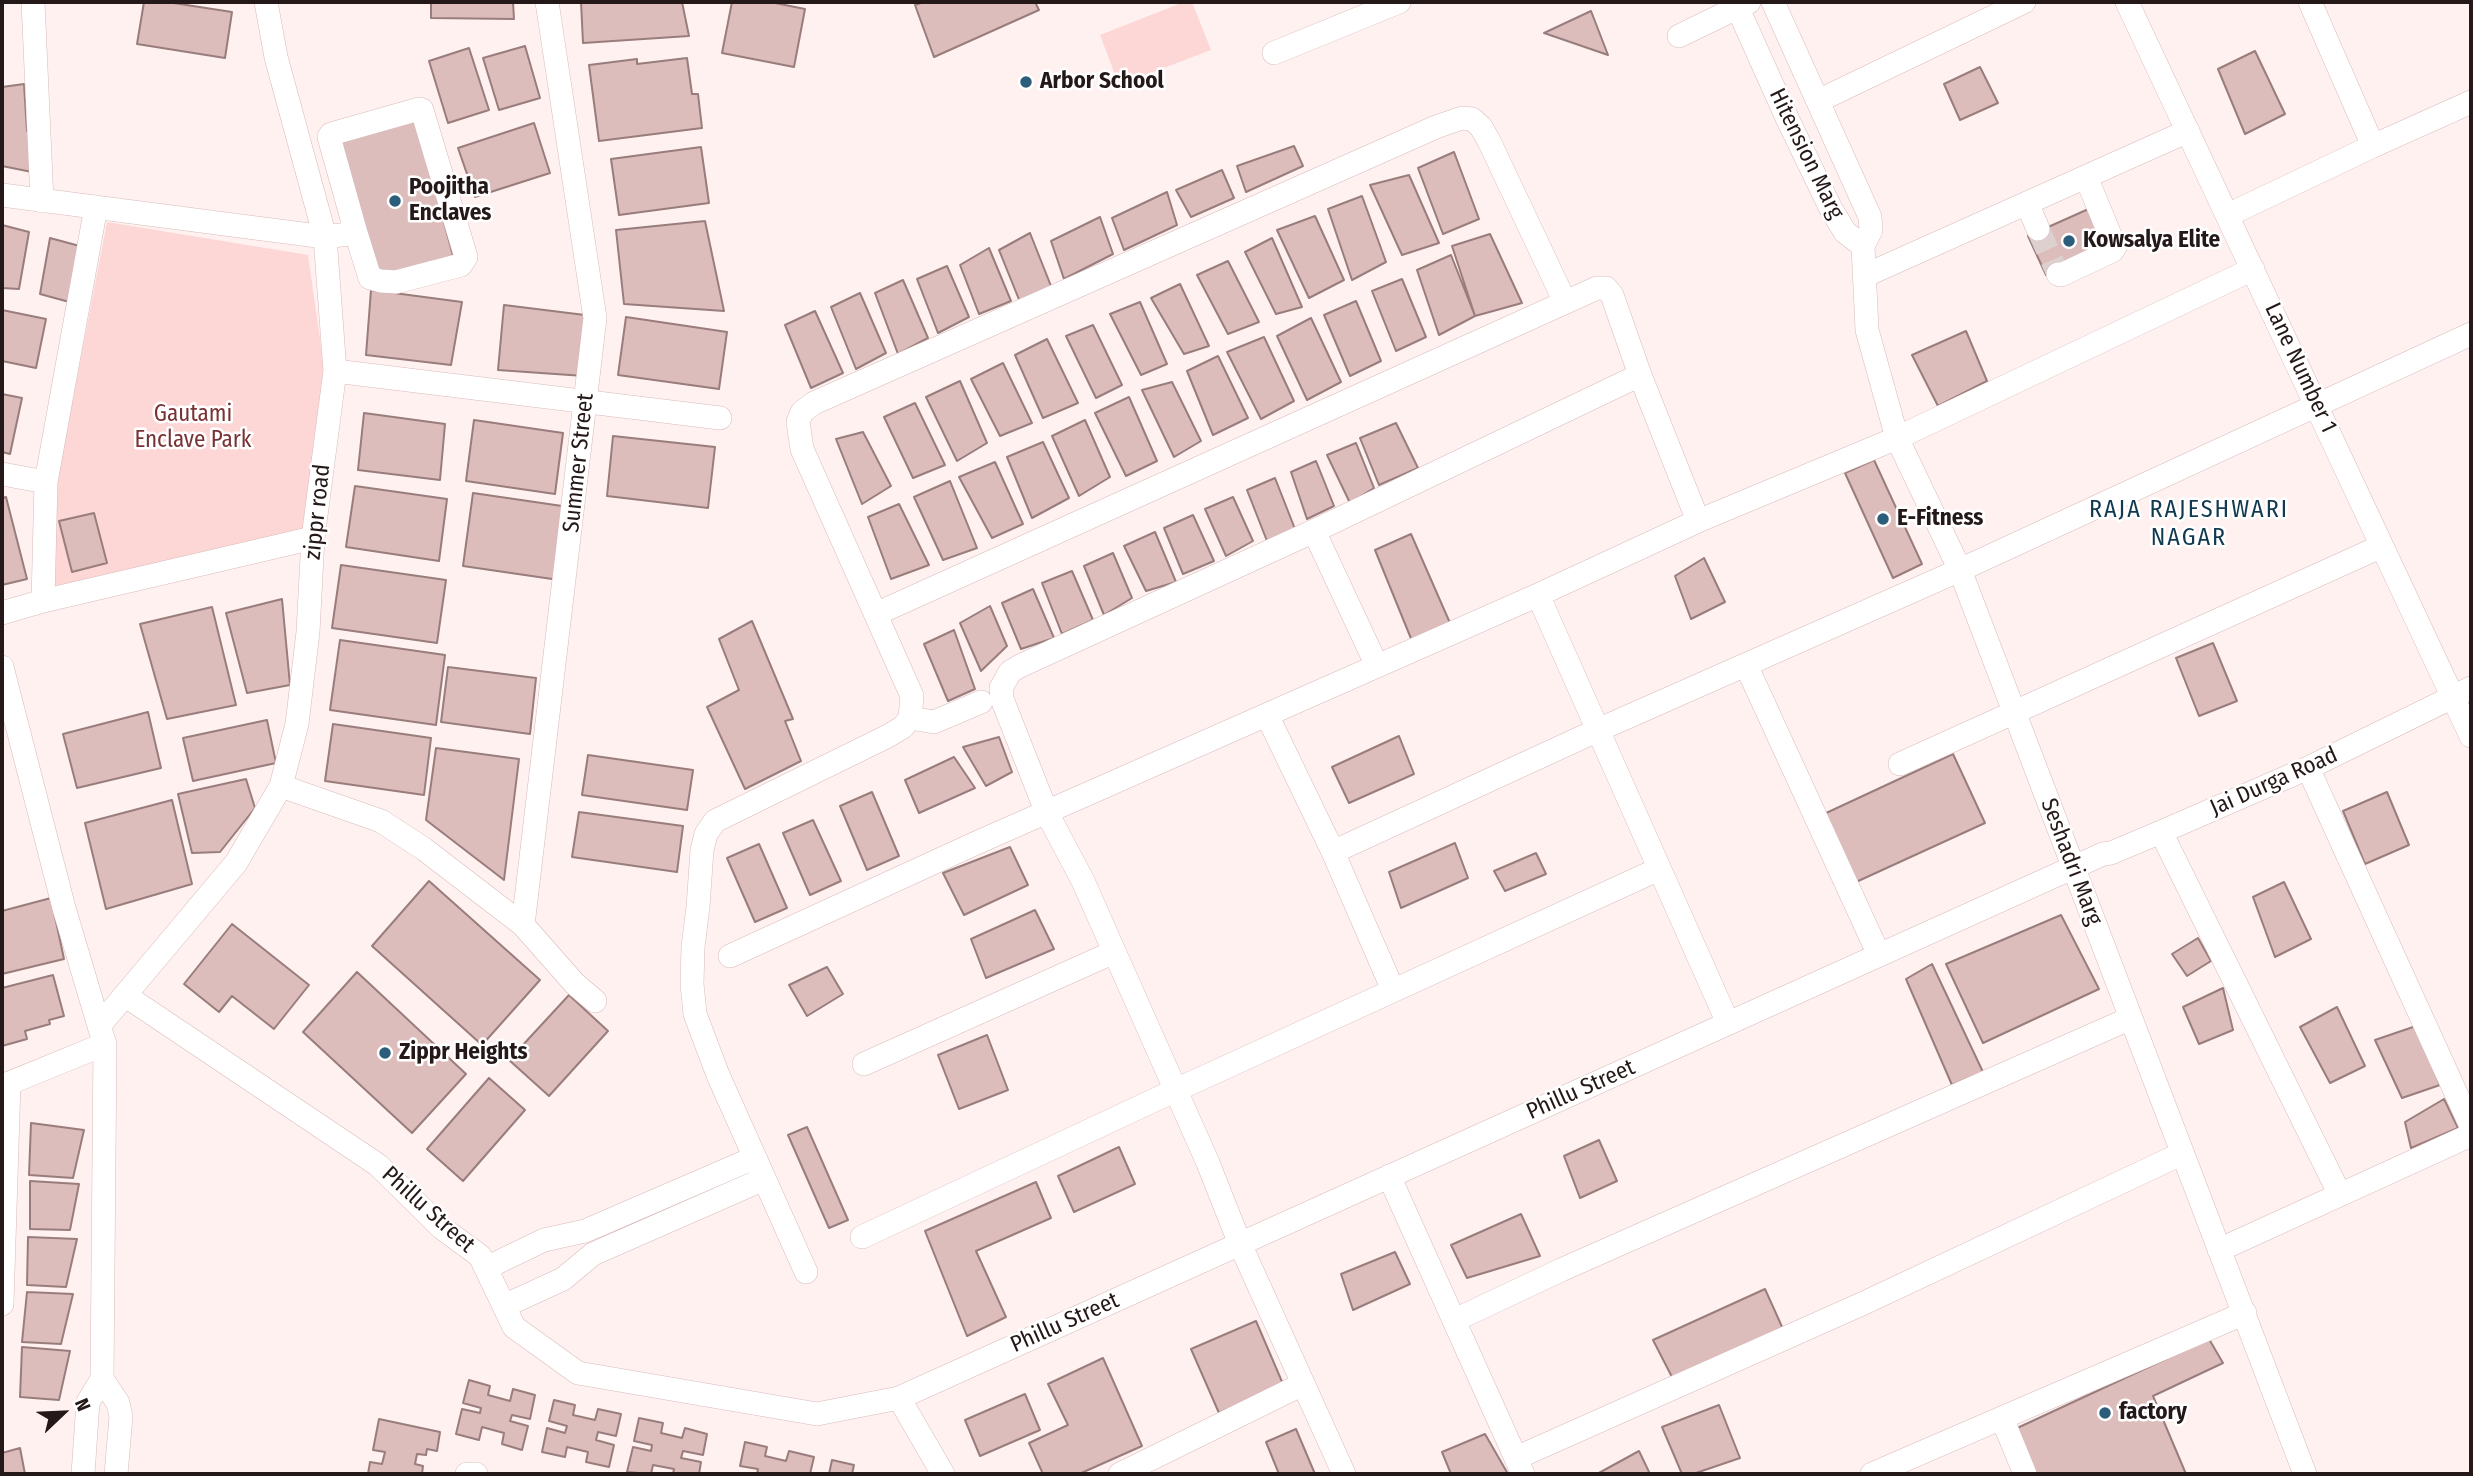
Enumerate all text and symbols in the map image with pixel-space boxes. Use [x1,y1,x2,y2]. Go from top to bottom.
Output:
place label: Arbor School [1040,68,1164,96]
marker: Arbor School [1018,74,1034,90]
street label: Hitension Marg [1763,84,1849,224]
place label: Poojitha Enclaves [409,174,491,228]
marker: Poojitha Enclaves [387,193,403,209]
place label: Kowsalya Elite [2083,227,2220,255]
marker: Kowsalya Elite [2061,233,2077,249]
street label: Lane Number 1 [2258,299,2342,437]
street label: Summer Street [558,392,600,534]
park label: Gautami Enclave Park [134,401,252,455]
street label: zippr road [299,463,337,561]
district label: RAJA RAJESHWARI NAGAR [2091,496,2287,552]
place label: E-Fitness [1897,505,1983,533]
marker: E-Fitness [1875,511,1891,527]
street label: Jai Durga Road [2206,742,2342,822]
street label: Seshadri Marg [2034,795,2108,929]
place label: Zippr Heights [399,1039,528,1067]
marker: Zippr Heights [377,1045,393,1061]
street label: Phillu Street [1523,1054,1639,1126]
street label: Phillu Street [376,1161,480,1259]
street label: Phillu Street [1007,1287,1123,1359]
north arrow [28,1378,98,1448]
text: N [70,1395,96,1414]
place label: factory [2119,1399,2187,1427]
marker: factory [2097,1405,2113,1421]

